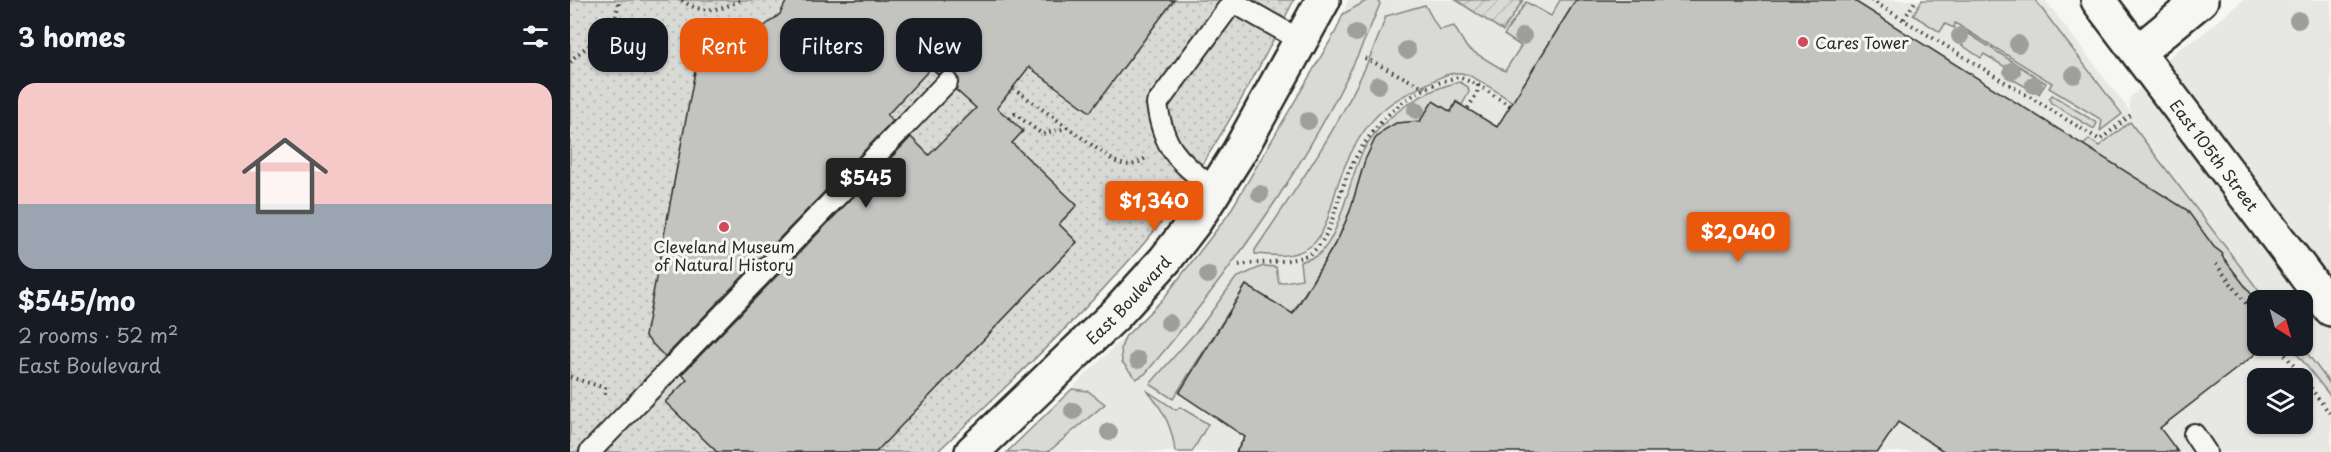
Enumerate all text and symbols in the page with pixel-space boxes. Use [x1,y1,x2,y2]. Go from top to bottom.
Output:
text: 3 homes [18,17,125,56]
chip: Buy [588,18,668,72]
chip: Rent [680,18,768,72]
chip: Filters [780,18,884,72]
chip: New [896,18,982,72]
icon: filters [519,20,552,53]
place label: Cares Tower [1815,30,1909,54]
marker: Cares Tower [1796,35,1810,49]
street label: East 105th Street [2165,94,2265,216]
icon: home [231,122,339,230]
pin: $545 [830,158,902,209]
text: $545 [840,162,892,192]
pin: $1,340 [1105,181,1203,232]
text: $1,340 [1119,185,1189,215]
pin: $2,040 [1689,212,1787,263]
text: $2,040 [1701,216,1775,246]
marker: Cleveland Museum of Natural History [717,220,731,234]
place label: Cleveland Museum of Natural History [653,234,795,276]
street label: East Boulevard [1080,250,1176,349]
text: $545/mo [18,281,135,320]
north arrow [2247,290,2313,356]
map controls [2247,290,2313,434]
text: 2 rooms · 52 m² [18,320,178,350]
text: East Boulevard [18,350,161,380]
button: layers [2247,368,2313,434]

